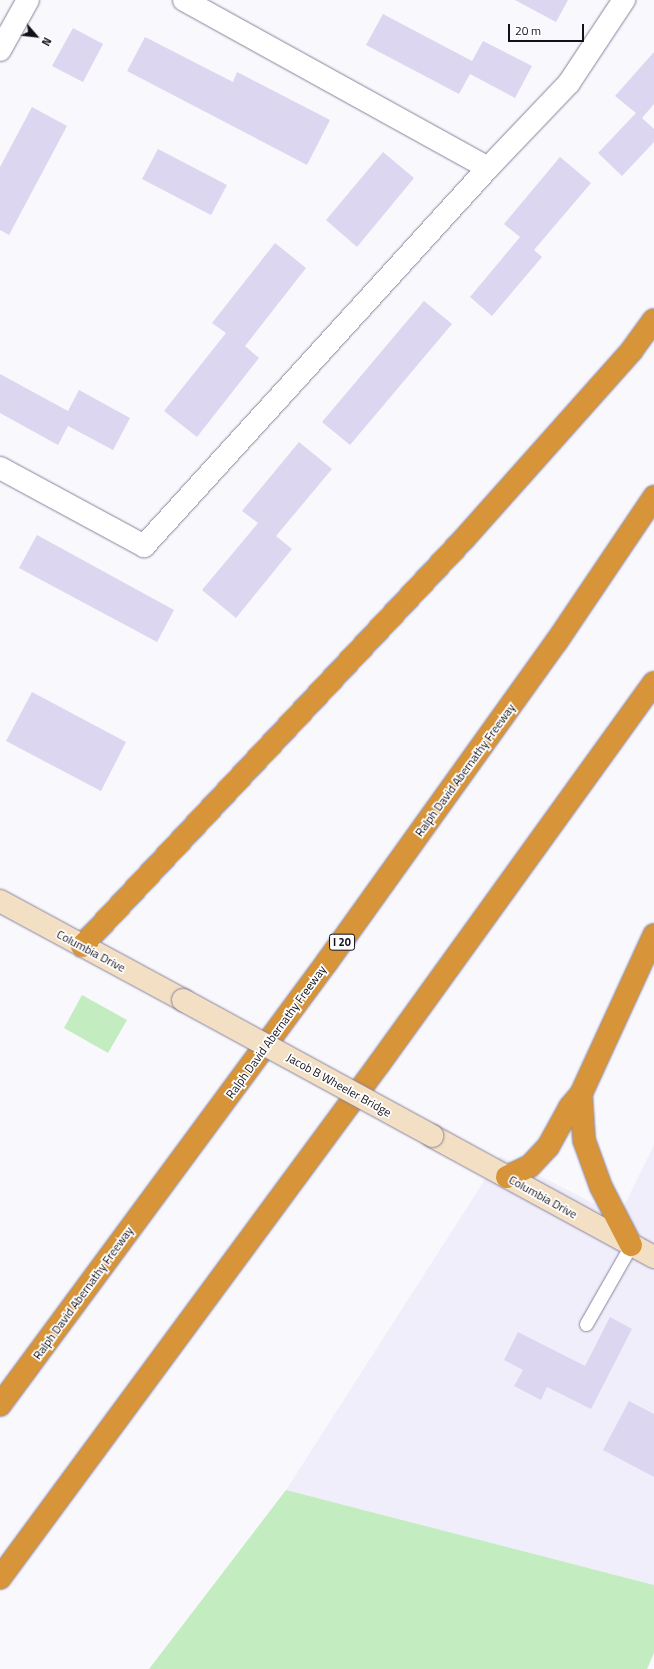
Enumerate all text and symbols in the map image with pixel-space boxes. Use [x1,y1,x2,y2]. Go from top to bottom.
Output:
north arrow [16,16,56,56]
scale bar [510,16,586,42]
text: 20 m [515,21,541,40]
text: N [38,35,55,49]
street label: Ralph David Abernathy Freeway [412,701,518,839]
street label: Columbia Drive [54,927,128,975]
road number: I 20 [329,933,355,951]
street label: Ralph David Abernathy Freeway [223,963,329,1101]
street label: Jacob B Wheeler Bridge [284,1050,394,1120]
street label: Columbia Drive [506,1172,580,1222]
street label: Ralph David Abernathy Freeway [30,1224,136,1362]

